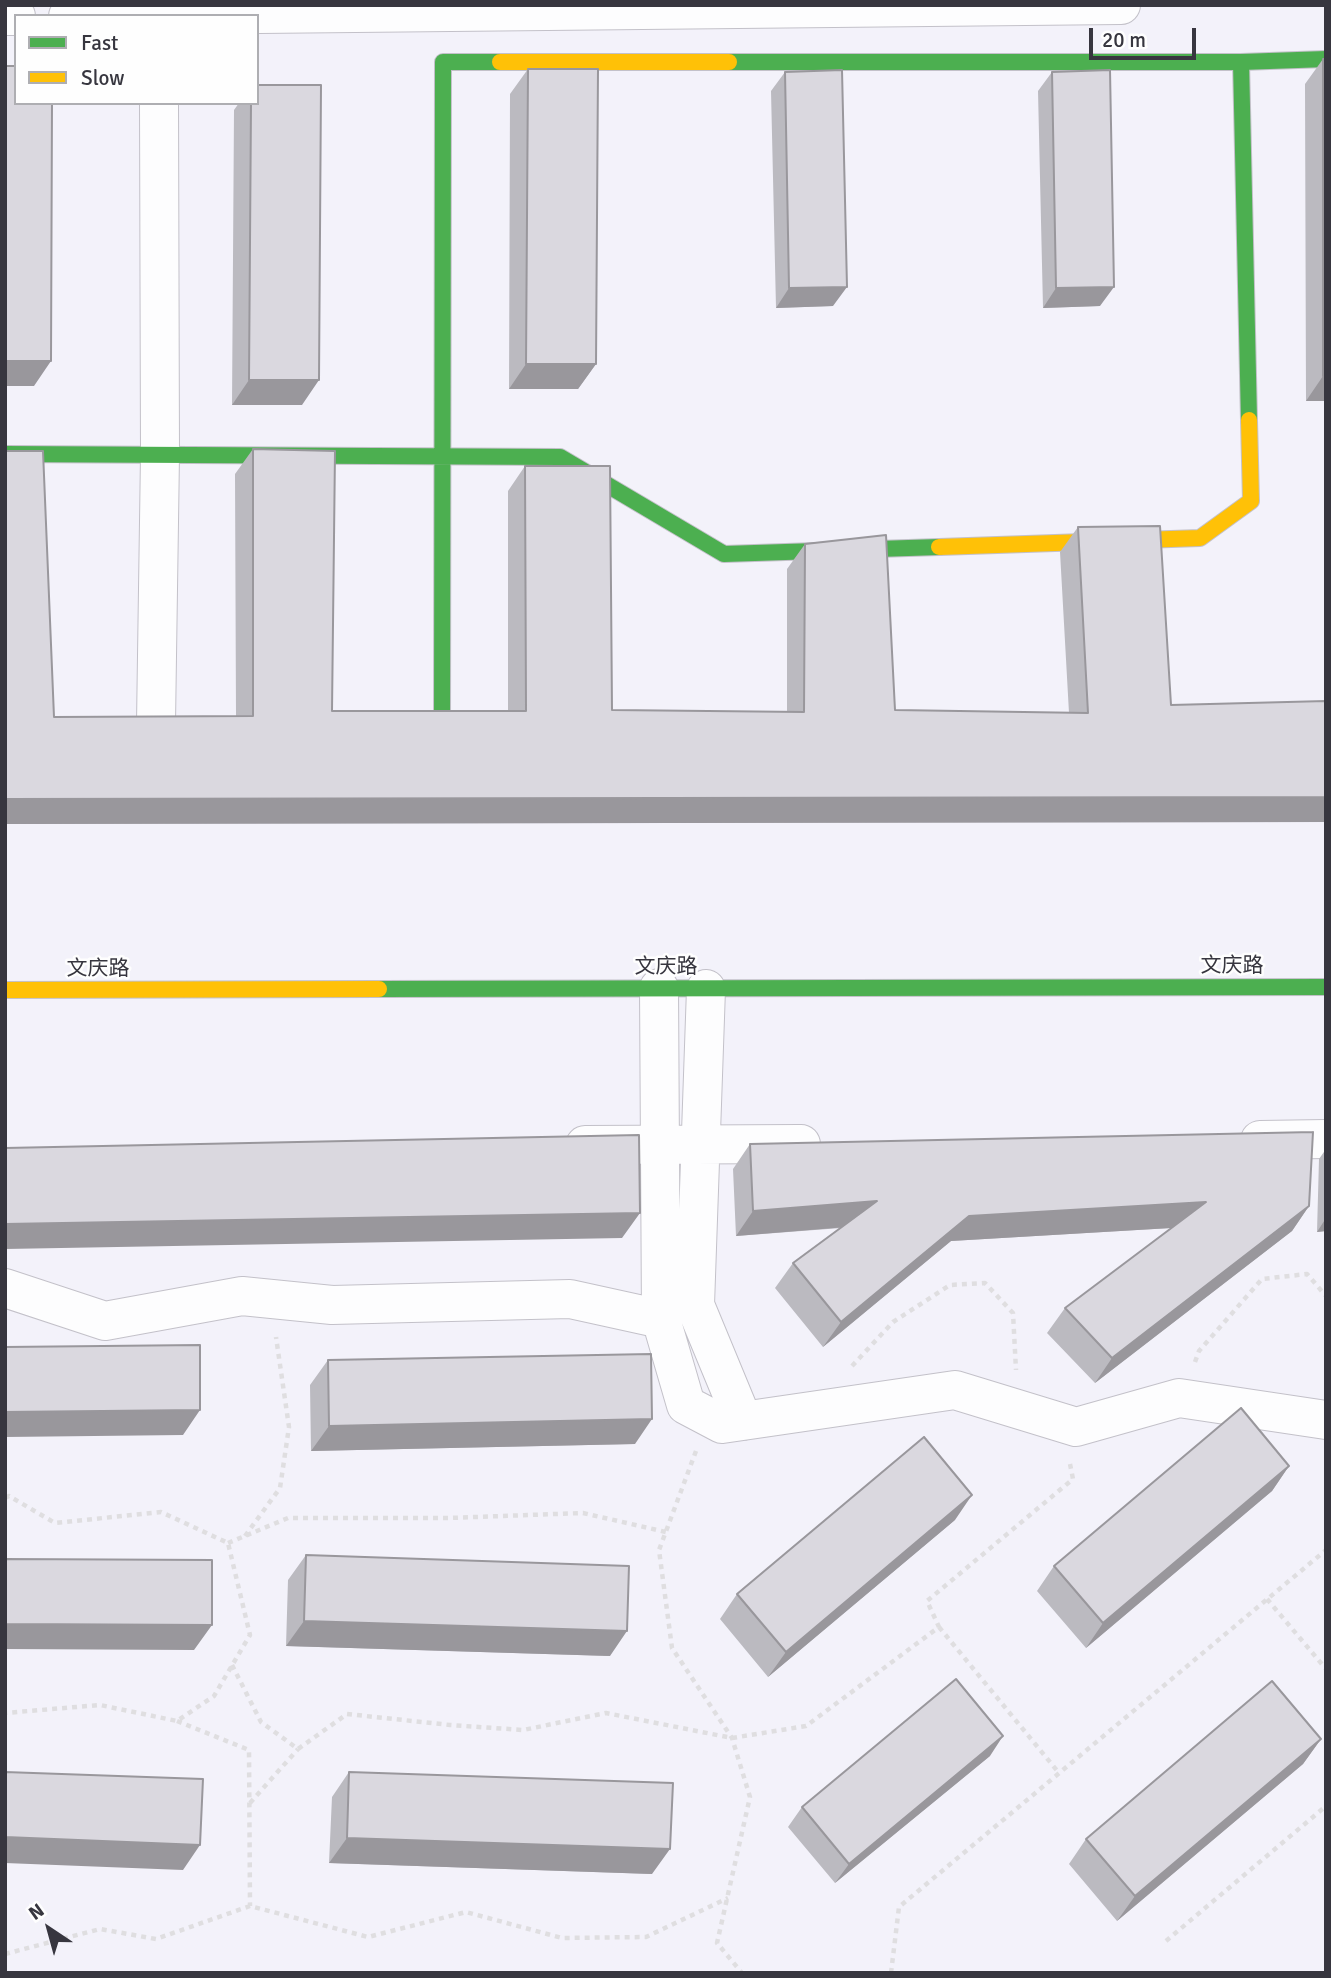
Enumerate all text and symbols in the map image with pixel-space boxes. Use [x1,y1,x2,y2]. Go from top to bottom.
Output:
legend [14,14,259,105]
scale bar [1093,14,1200,58]
text: 20 m [1102,27,1146,53]
text: Fast [81,30,118,56]
text: Slow [81,65,125,91]
street label: 文庆路 [1201,953,1263,979]
street label: 文庆路 [635,954,697,980]
street label: 文庆路 [67,956,129,982]
north arrow [14,1894,84,1964]
text: N [24,1898,49,1926]

